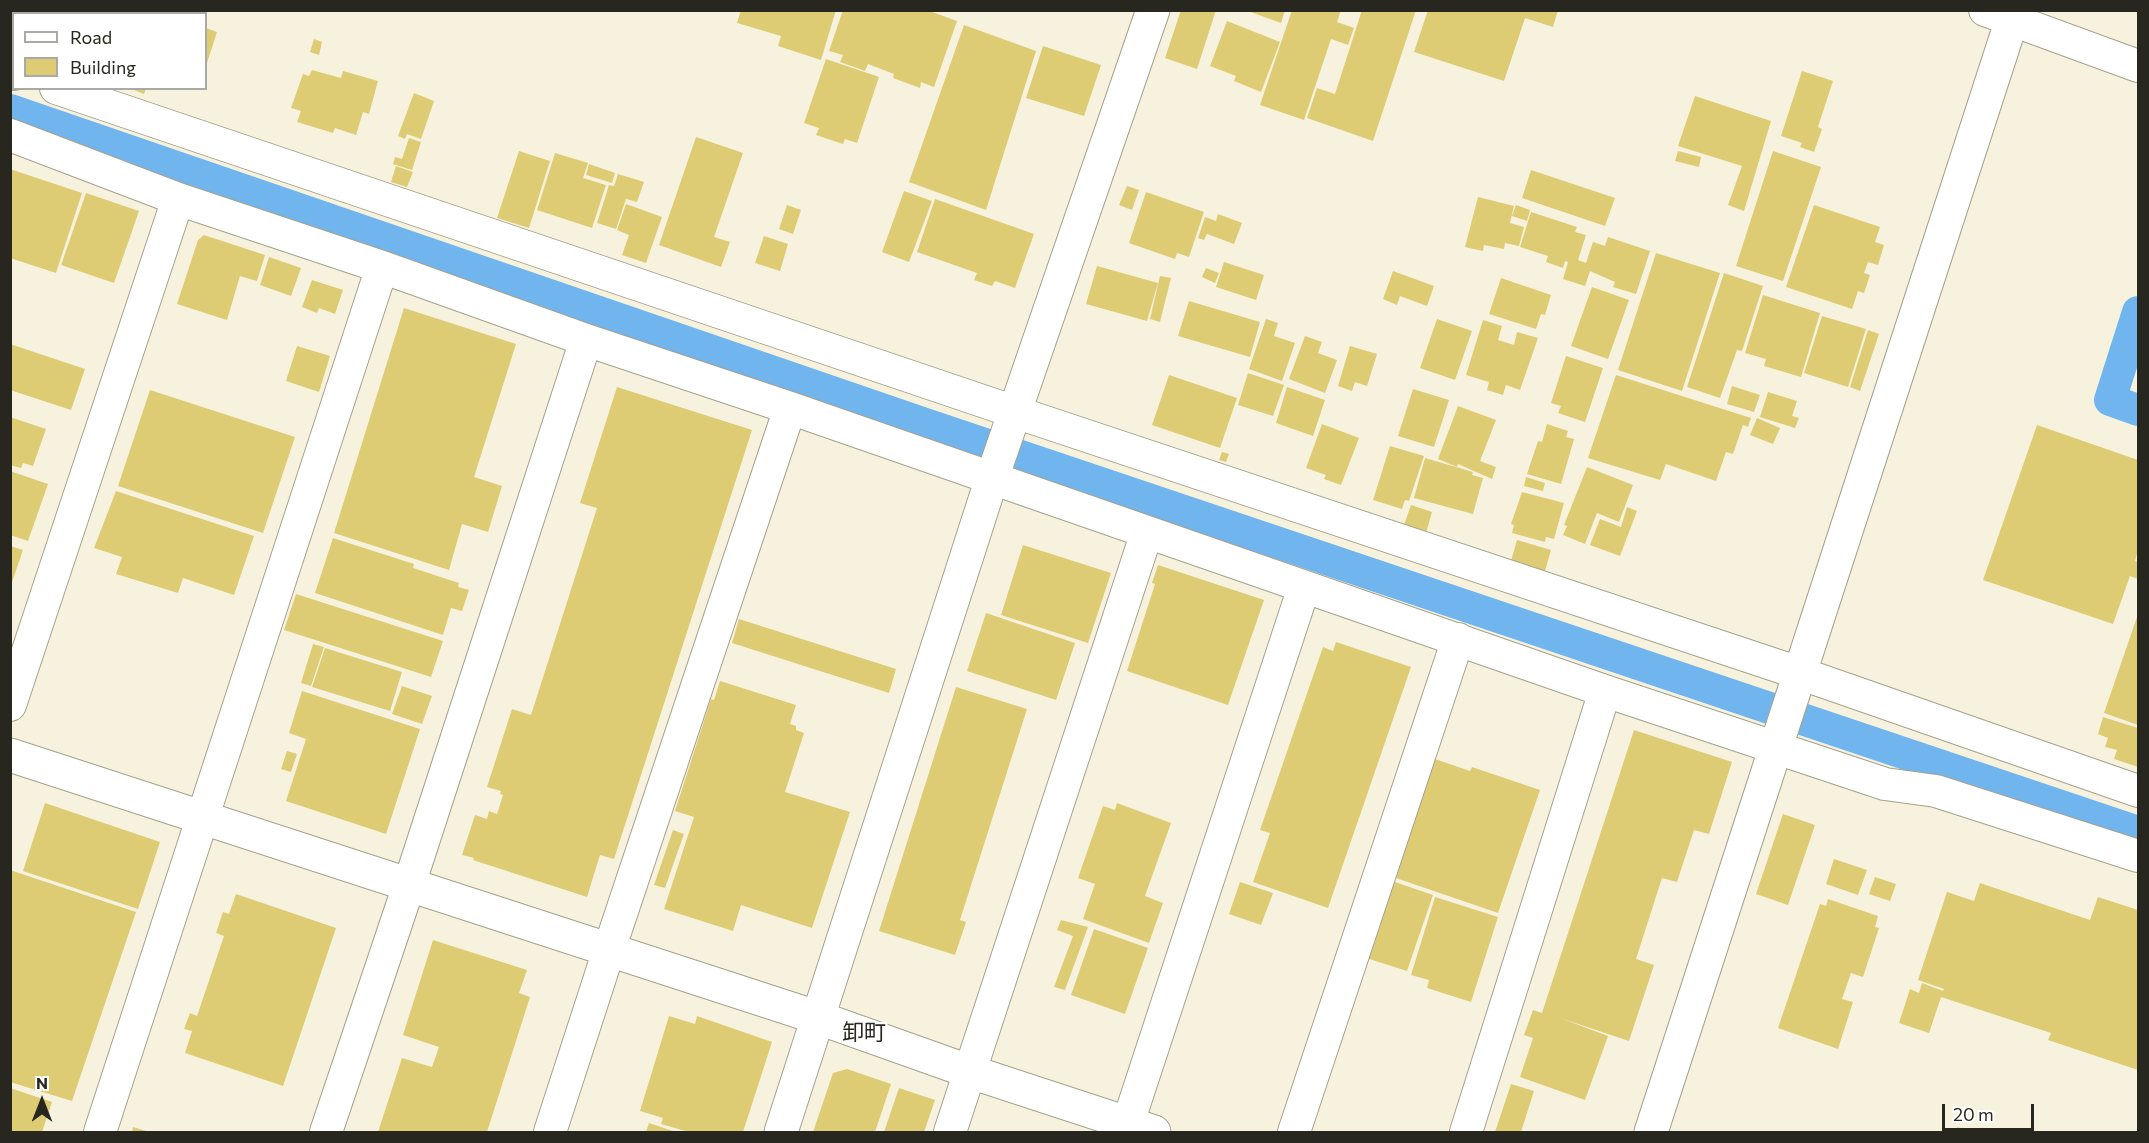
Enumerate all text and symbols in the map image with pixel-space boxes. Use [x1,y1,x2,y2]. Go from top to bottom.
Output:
legend [12,12,207,90]
text: Road [70,26,112,48]
text: Building [70,56,136,78]
district label: 卸町 [842,1020,886,1046]
north arrow [12,1071,72,1131]
text: N [36,1073,48,1092]
scale bar [1945,1092,2036,1130]
text: 20 m [1953,1103,1994,1125]

